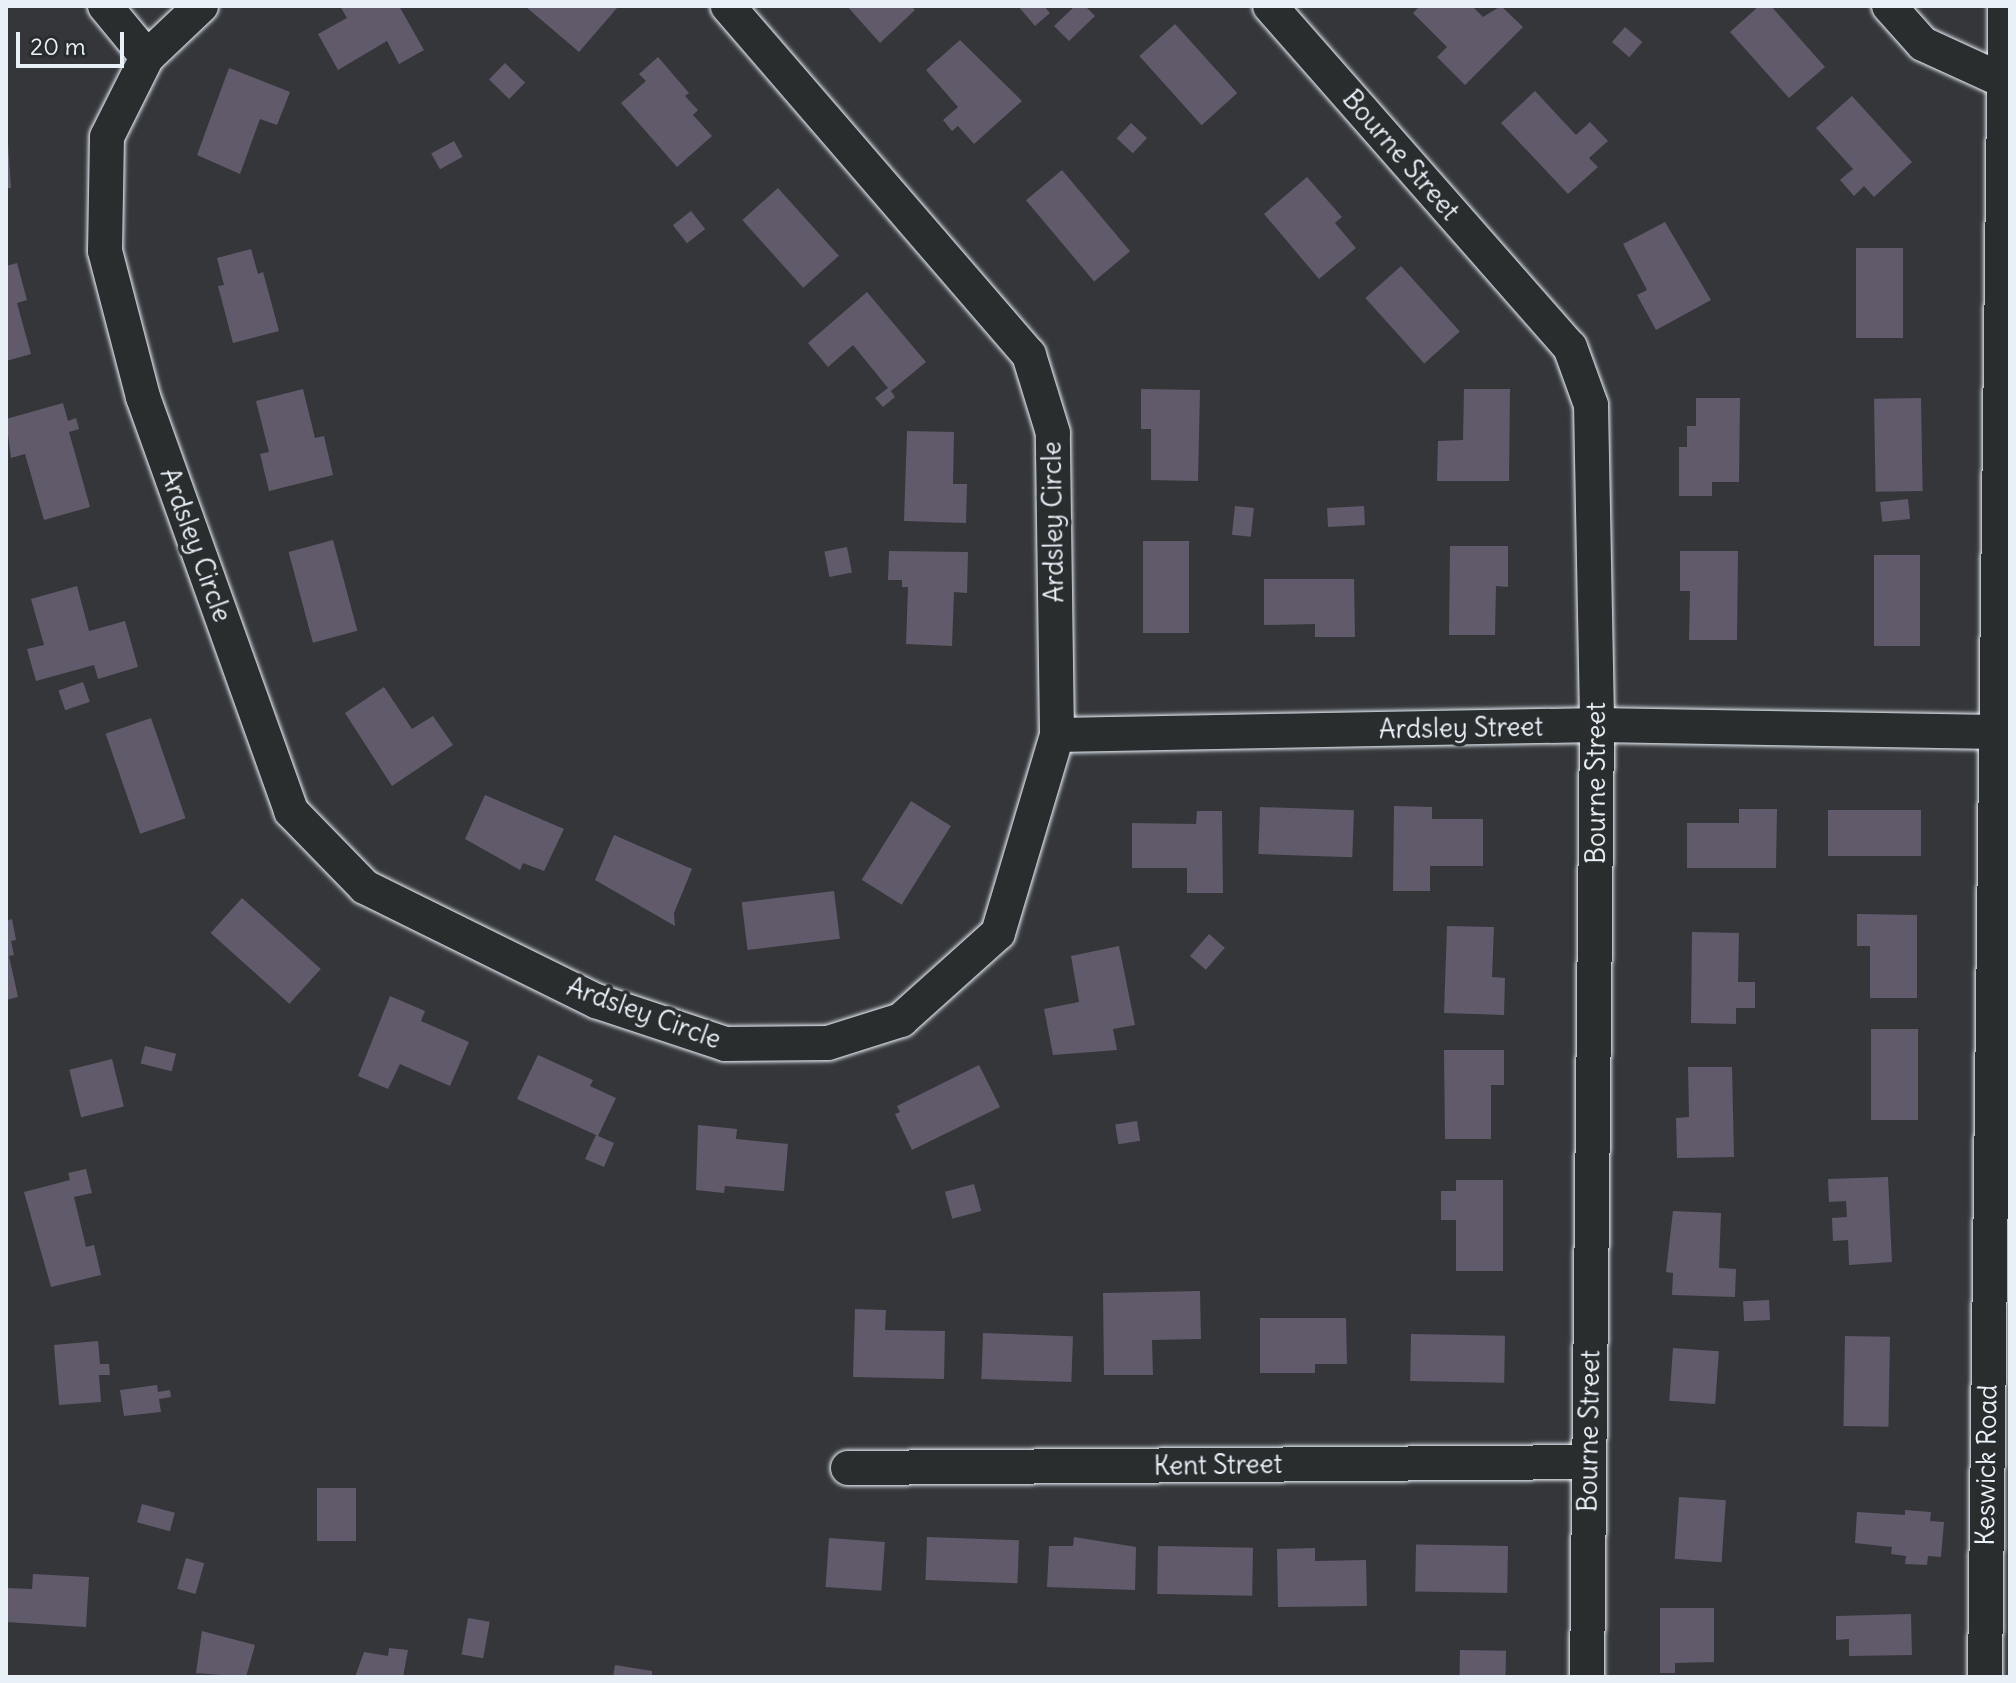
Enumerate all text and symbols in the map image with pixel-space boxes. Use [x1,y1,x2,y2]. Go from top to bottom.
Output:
scale bar [20,16,128,66]
text: 20 m [30,31,86,61]
street label: Bourne Street [1336,84,1466,226]
street label: Ardsley Circle [1036,441,1070,603]
street label: Ardsley Circle [154,464,238,626]
street label: Bourne Street [1580,702,1612,864]
street label: Ardsley Street [1379,711,1543,745]
street label: Ardsley Circle [563,971,725,1055]
street label: Bourne Street [1572,1350,1606,1512]
street label: Keswick Road [1969,1384,2003,1546]
street label: Kent Street [1153,1448,1283,1482]

